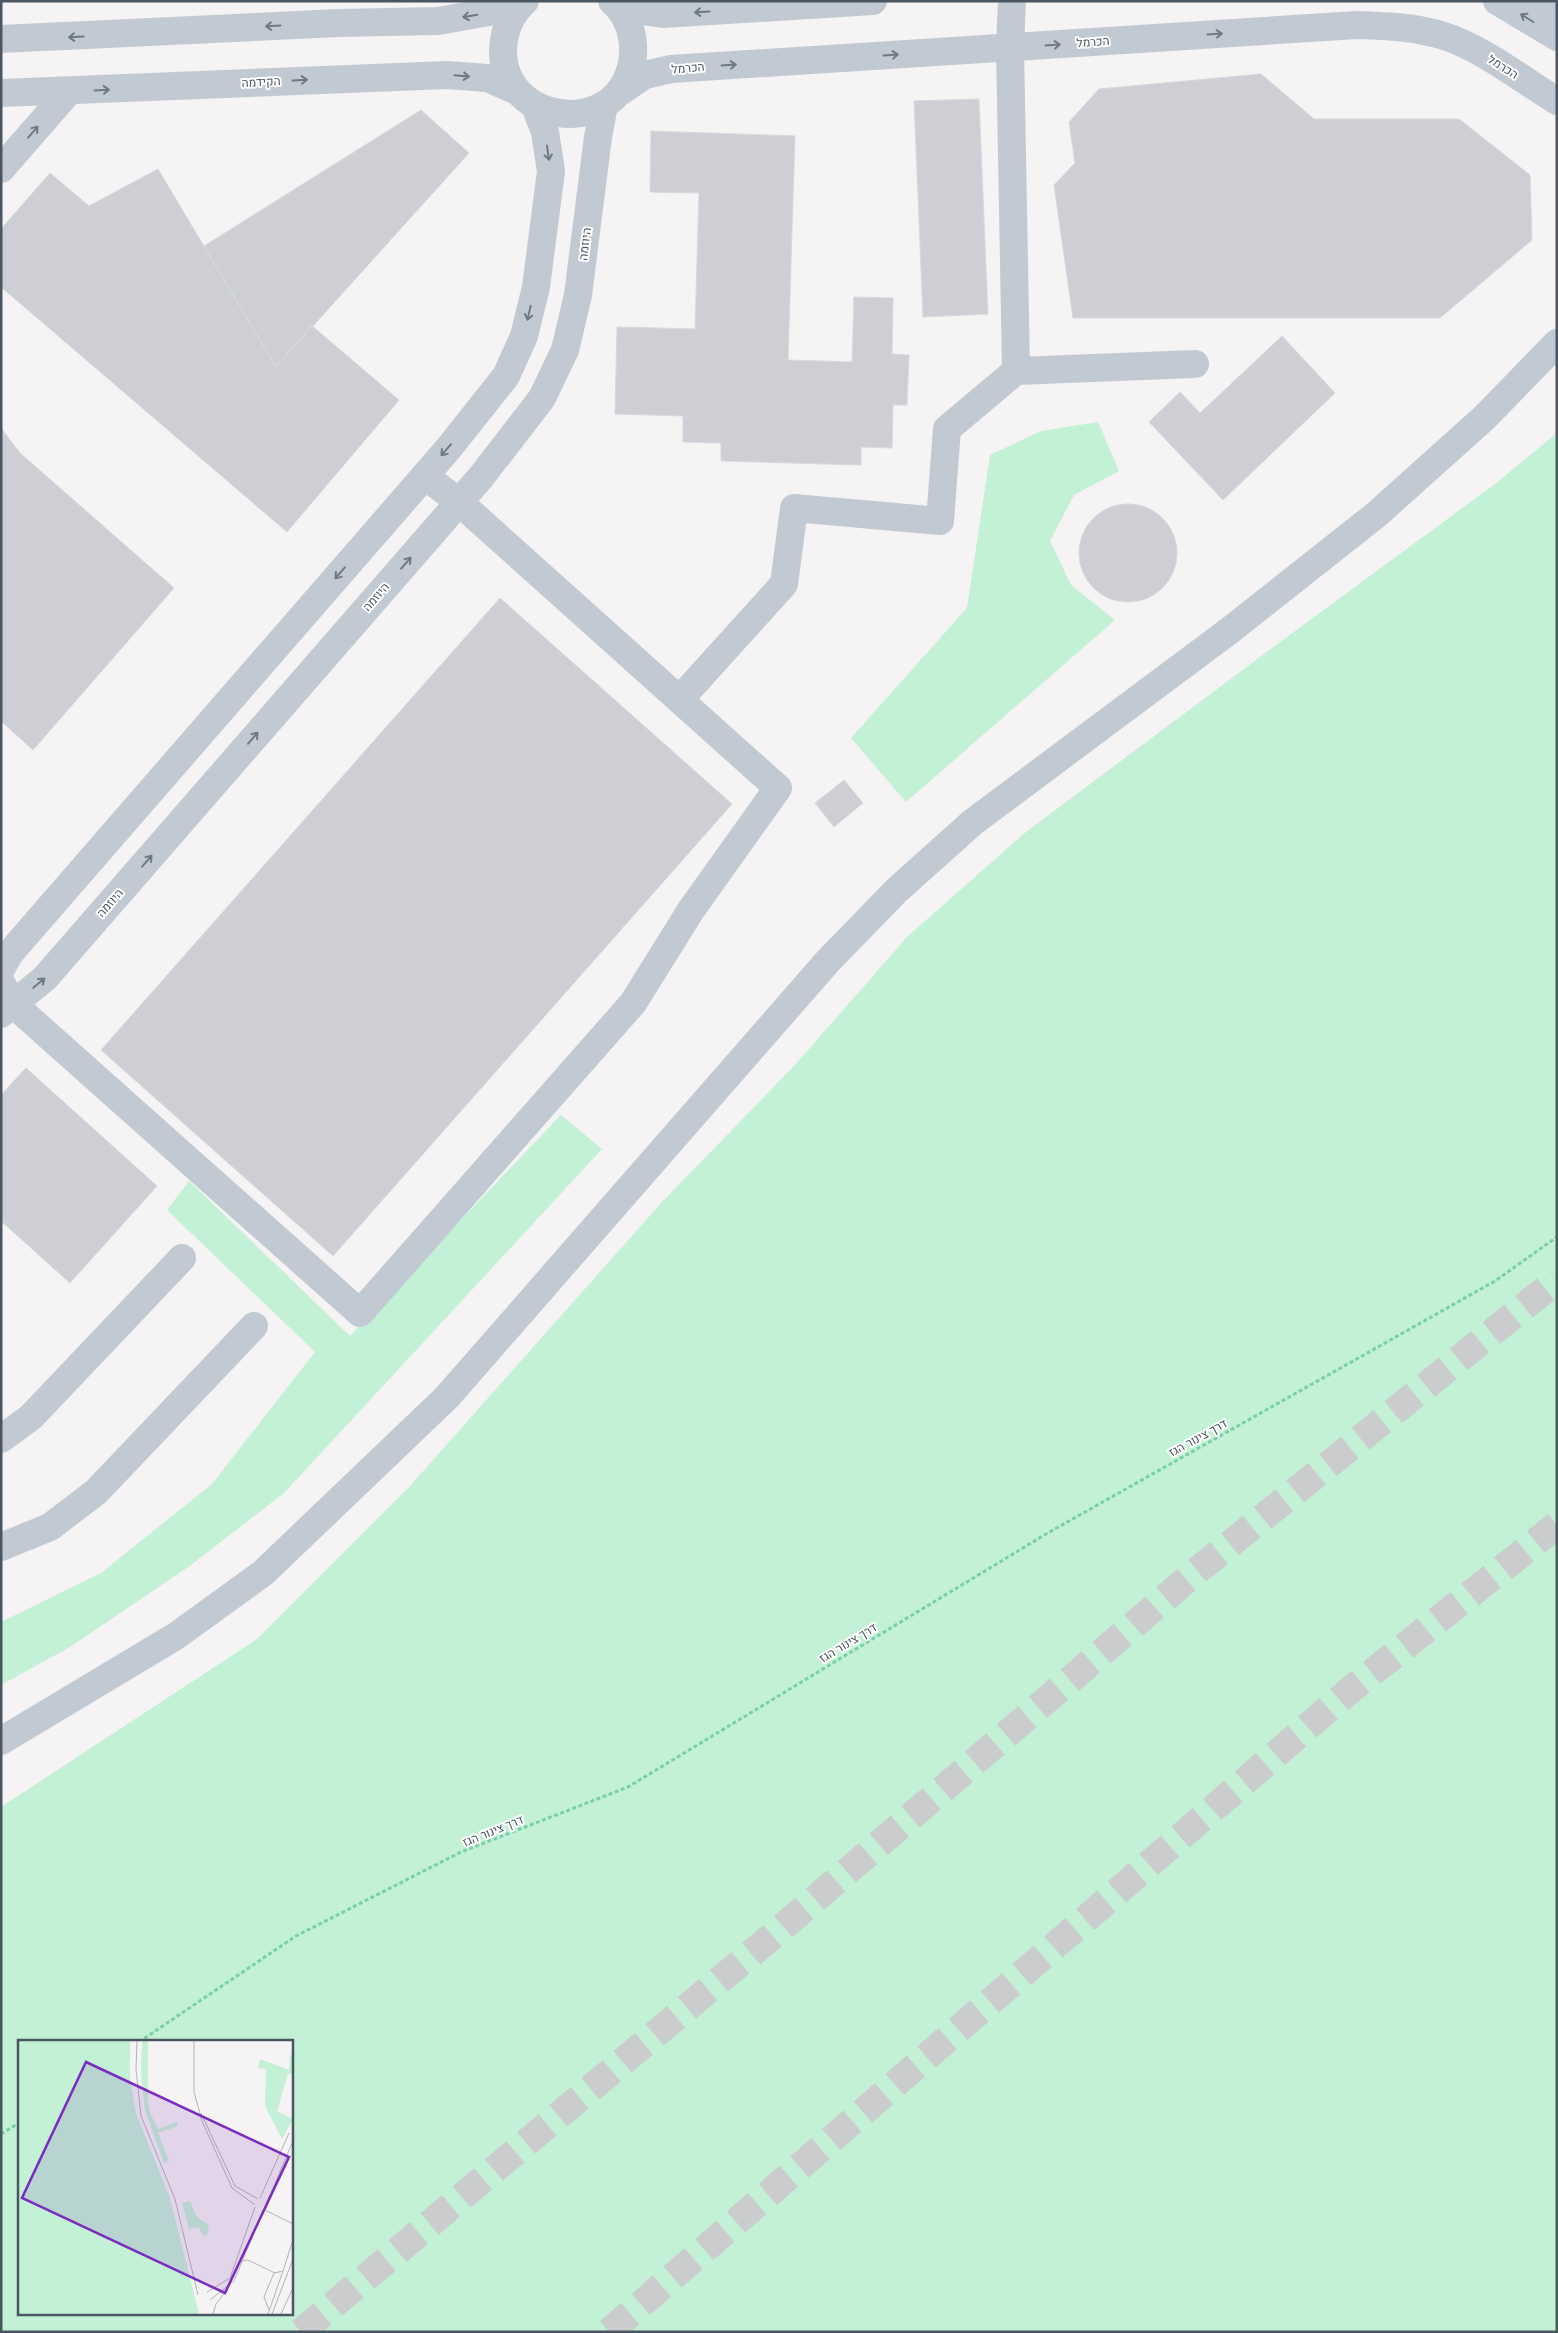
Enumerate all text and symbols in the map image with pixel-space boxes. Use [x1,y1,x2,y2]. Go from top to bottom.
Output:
one-way arrow [694,7,710,16]
one-way arrow [462,11,478,21]
one-way arrow [1521,13,1535,23]
one-way arrow [265,22,281,31]
one-way arrow [1207,30,1223,39]
one-way arrow [68,32,84,41]
street label: הכרמל [1076,32,1110,51]
one-way arrow [1045,40,1061,49]
one-way arrow [882,50,898,59]
street label: הכרמל [1485,51,1522,83]
street label: הכרמל [671,58,705,77]
one-way arrow [720,60,736,70]
one-way arrow [454,71,470,81]
street label: הקידמה [241,72,281,91]
one-way arrow [291,75,307,84]
one-way arrow [94,85,110,94]
one-way arrow [28,126,39,139]
one-way arrow [544,144,554,160]
street label: היוזמה [574,226,595,261]
one-way arrow [524,305,533,321]
one-way arrow [441,444,452,457]
one-way arrow [400,557,411,570]
one-way arrow [334,567,346,580]
street label: היוזמה [358,579,393,615]
one-way arrow [247,732,259,745]
one-way arrow [141,855,152,868]
street label: היוזמה [92,885,127,921]
one-way arrow [32,977,45,988]
street label: דרך צינור הגז [1166,1415,1230,1461]
street label: דרך צינור הגז [816,1619,880,1666]
street label: דרך צינור הגז [460,1811,526,1850]
inset map [18,2040,292,2316]

